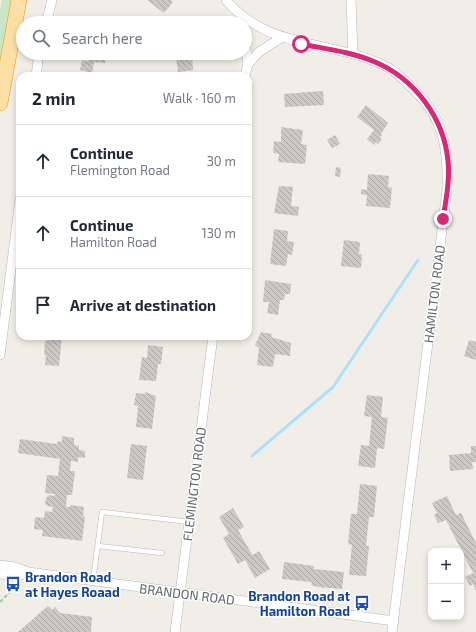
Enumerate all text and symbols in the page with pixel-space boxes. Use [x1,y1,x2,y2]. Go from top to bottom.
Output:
search box [16,16,252,60]
icon: search [30,27,52,49]
text: Search here [62,29,143,47]
route start [292,35,310,53]
text: 2 min [32,88,75,108]
text: Walk · 160 m [163,90,236,106]
text: Continue [70,144,133,162]
icon: ahead [32,150,54,172]
text: 30 m [207,153,236,169]
text: Flemington Road [70,162,170,178]
route end [434,210,452,228]
text: Continue [70,216,133,234]
icon: ahead [32,222,54,244]
text: 130 m [201,225,236,241]
text: Hamilton Road [70,234,157,250]
street label: HAMILTON ROAD [420,244,448,344]
icon: arrive [32,294,54,316]
text: Arrive at destination [70,296,216,314]
street label: FLEMINGTON ROAD [179,426,209,542]
map controls [428,548,464,620]
button: + [428,548,464,584]
place label: Brandon Road at Hayes Roaad [25,569,120,600]
bus stop icon: Brandon Road at Hayes Roaad [4,575,22,593]
street label: BRANDON ROAD [138,580,236,608]
button: − [428,584,464,620]
place label: Brandon Road at Hamilton Road [248,588,351,619]
bus stop icon: Brandon Road at Hamilton Road [353,594,371,612]

